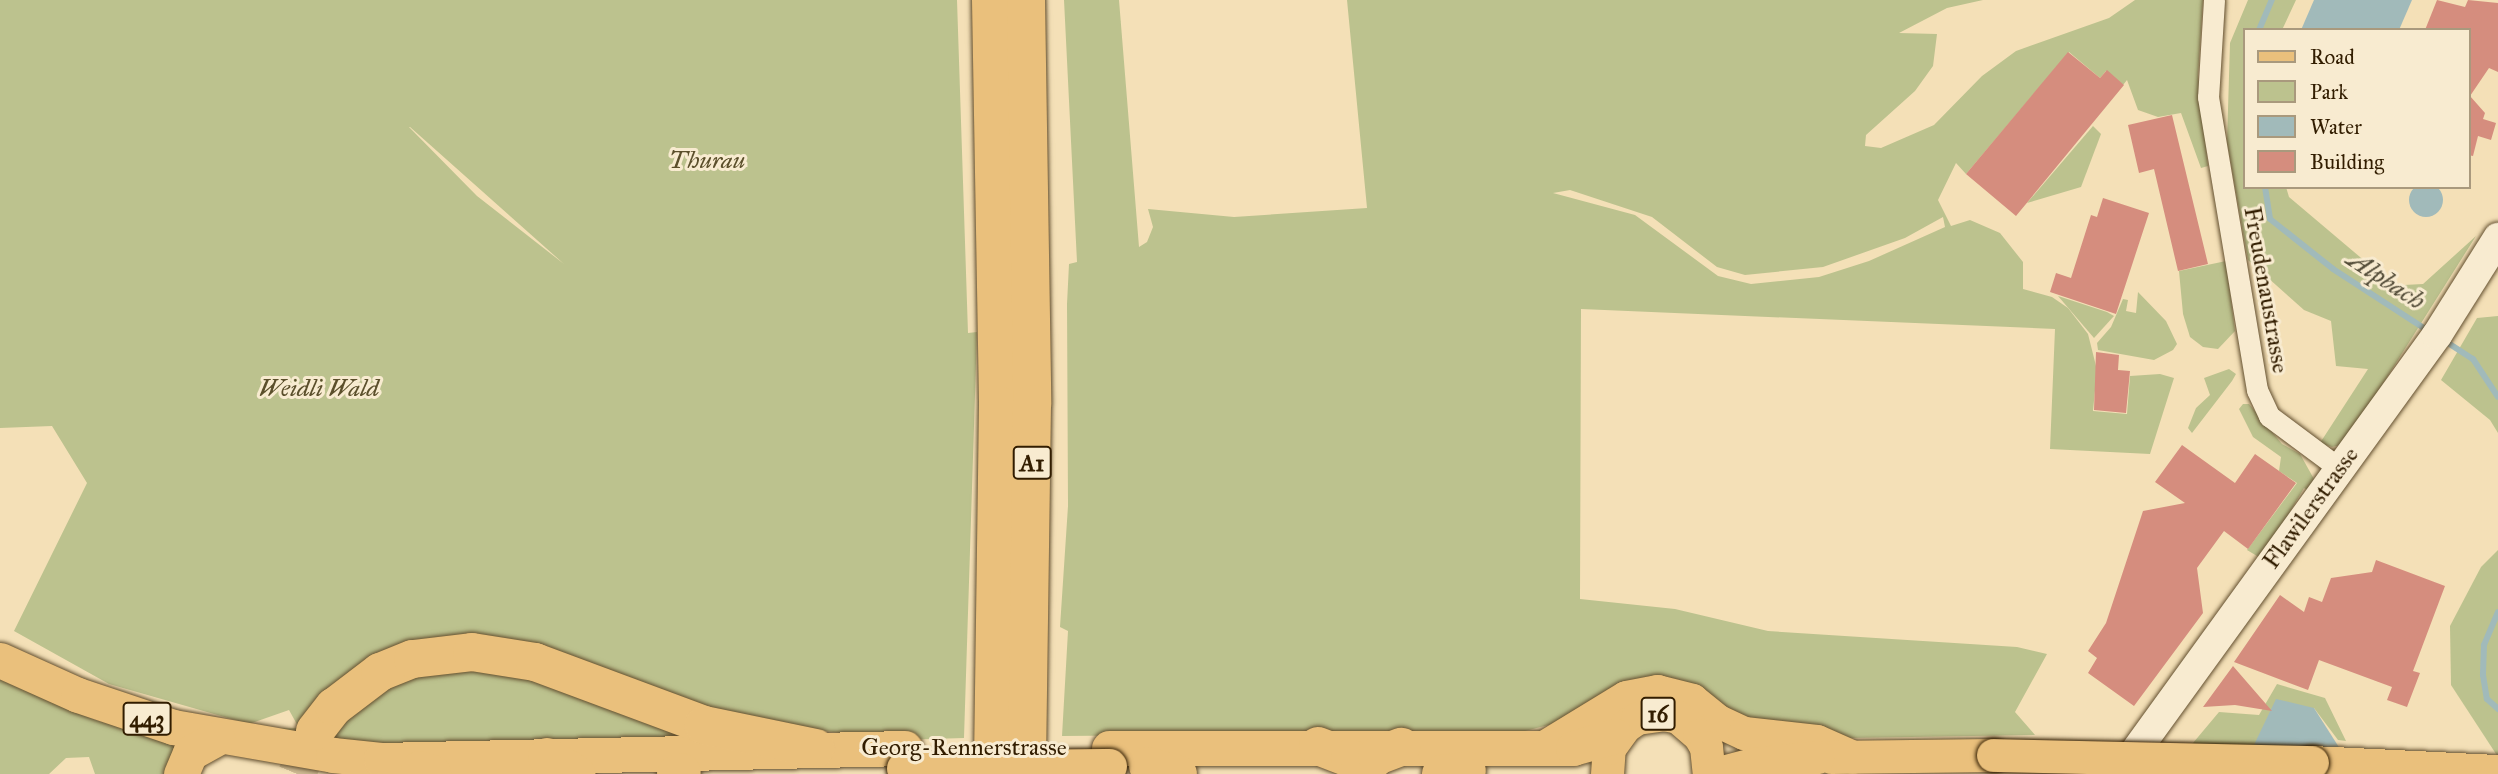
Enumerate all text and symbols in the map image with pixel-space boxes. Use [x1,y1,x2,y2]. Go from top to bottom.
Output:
legend [2242,28,2470,189]
text: Road [2310,44,2355,70]
text: Park [2310,79,2348,105]
text: Water [2310,114,2362,140]
park label: Thurau [669,147,745,175]
text: Building [2310,149,2384,175]
street label: Freudenaustrasse [2237,204,2295,376]
water label: Alpbach [2341,243,2431,317]
park label: Weidli Wald [259,375,379,403]
street label: Flawilerstrasse [2257,441,2365,575]
road number: A1 [1011,444,1053,482]
road number: 16 [1640,694,1676,734]
road number: 443 [122,699,172,738]
street label: Georg-Rennerstrasse [861,734,1067,762]

